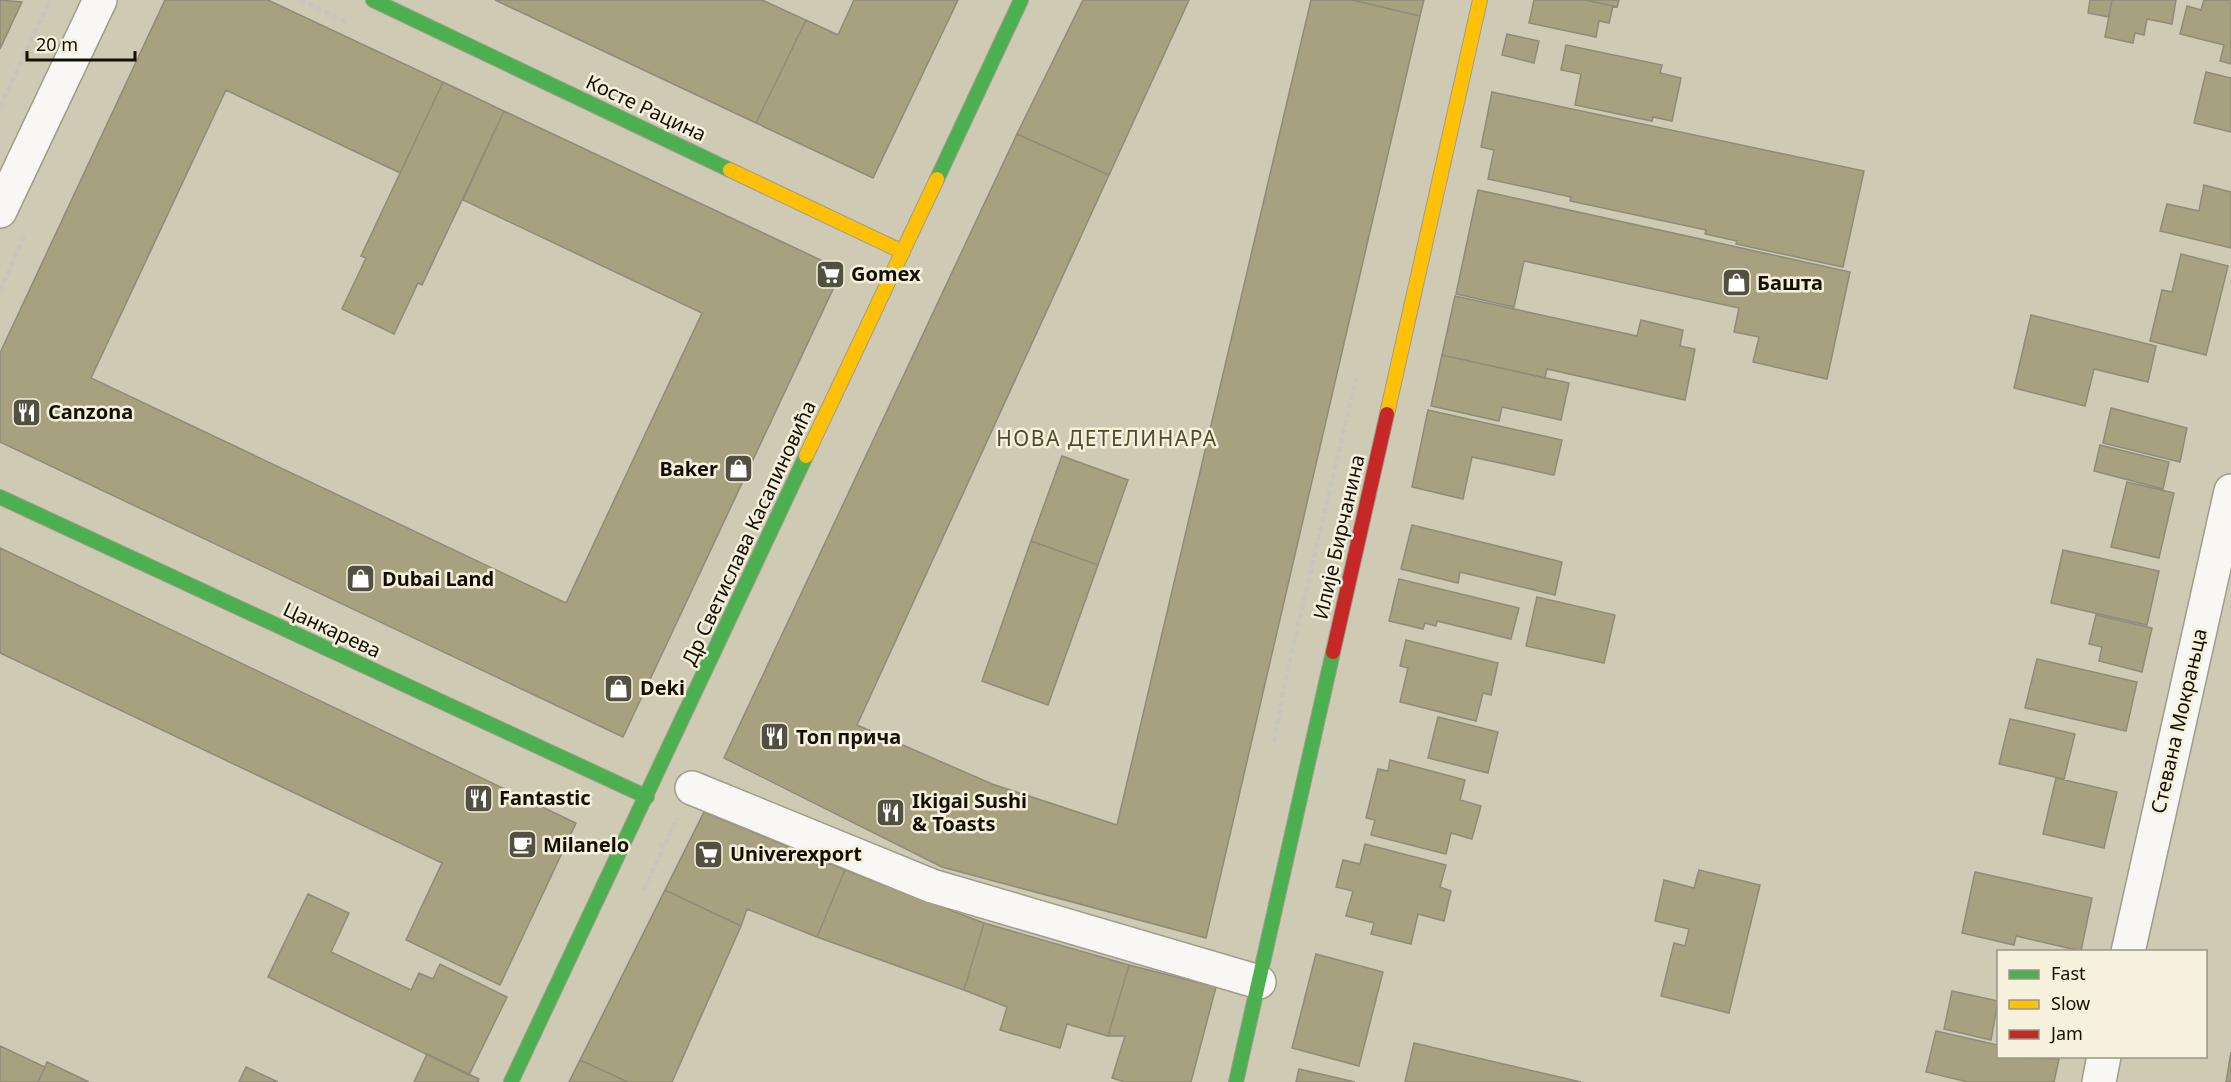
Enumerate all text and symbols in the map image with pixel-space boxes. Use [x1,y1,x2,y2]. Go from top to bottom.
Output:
scale bar [27,24,135,62]
text: 20 m [36,32,78,56]
street label: Косте Рацина [582,68,711,147]
supermarket icon: Gomex [814,258,846,290]
place label: Gomex [851,260,921,287]
shop icon: Башта [1720,267,1752,299]
place label: Башта [1757,269,1823,296]
restaurant icon: Canzona [11,396,43,428]
street label: Др Светислава Касапиновића [675,396,822,670]
place label: Canzona [48,398,133,425]
district label: НОВА ДЕТЕЛИНАРА [996,424,1218,452]
street label: Илије Бирчанина [1306,452,1371,622]
shop icon: Baker [723,453,755,485]
place label: Baker [659,455,718,482]
shop icon: Dubai Land [345,563,377,595]
place label: Dubai Land [382,565,494,592]
street label: Цанкарева [279,595,386,664]
street label: Стевана Мокрањца [2144,626,2213,816]
shop icon: Deki [603,672,635,704]
place label: Deki [640,674,685,701]
restaurant icon: Топ прича [759,721,791,753]
place label: Топ прича [796,723,901,750]
restaurant icon: Fantastic [462,782,494,814]
place label: Fantastic [499,784,591,811]
place label: Ikigai Sushi & Toasts [912,787,1027,837]
restaurant icon: Ikigai Sushi & Toasts [875,796,907,828]
cafe icon: Milanelo [506,829,538,861]
place label: Milanelo [543,831,629,858]
supermarket icon: Univerexport [693,838,725,870]
place label: Univerexport [730,840,862,867]
legend [1997,950,2207,1058]
text: Fast [2051,961,2086,985]
text: Slow [2051,991,2090,1015]
text: Jam [2049,1021,2083,1045]

